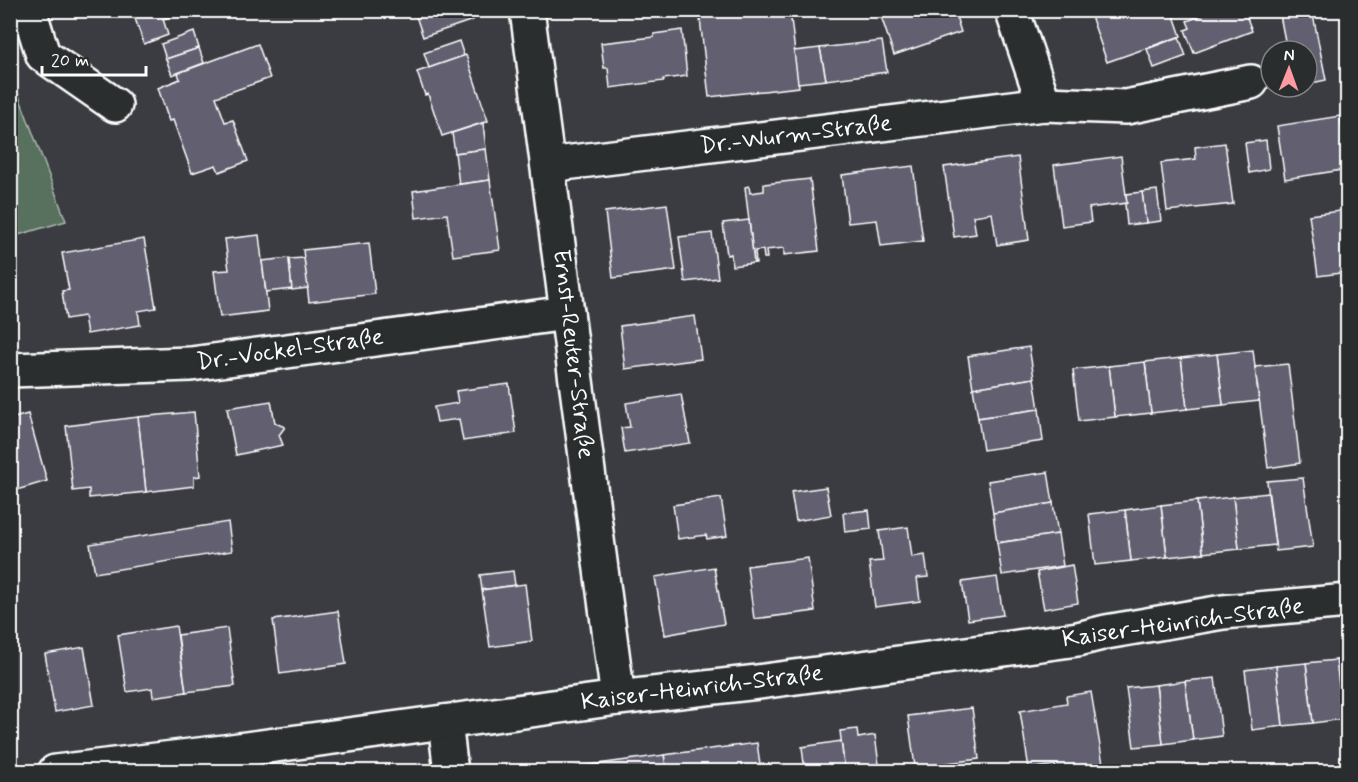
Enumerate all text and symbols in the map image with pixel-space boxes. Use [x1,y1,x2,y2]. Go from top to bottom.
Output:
scale bar [42,39,146,77]
north arrow [1259,39,1319,99]
text: N [1284,45,1295,66]
text: 20 m [51,49,89,73]
street label: Dr.-Wurm-Straße [698,108,894,162]
street label: Ernst-Reuter-Straße [545,247,601,461]
street label: Dr.-Vockel-Straße [195,322,386,378]
street label: Kaiser-Heinrich-Straße [1060,591,1306,655]
street label: Kaiser-Heinrich-Straße [579,658,825,718]

